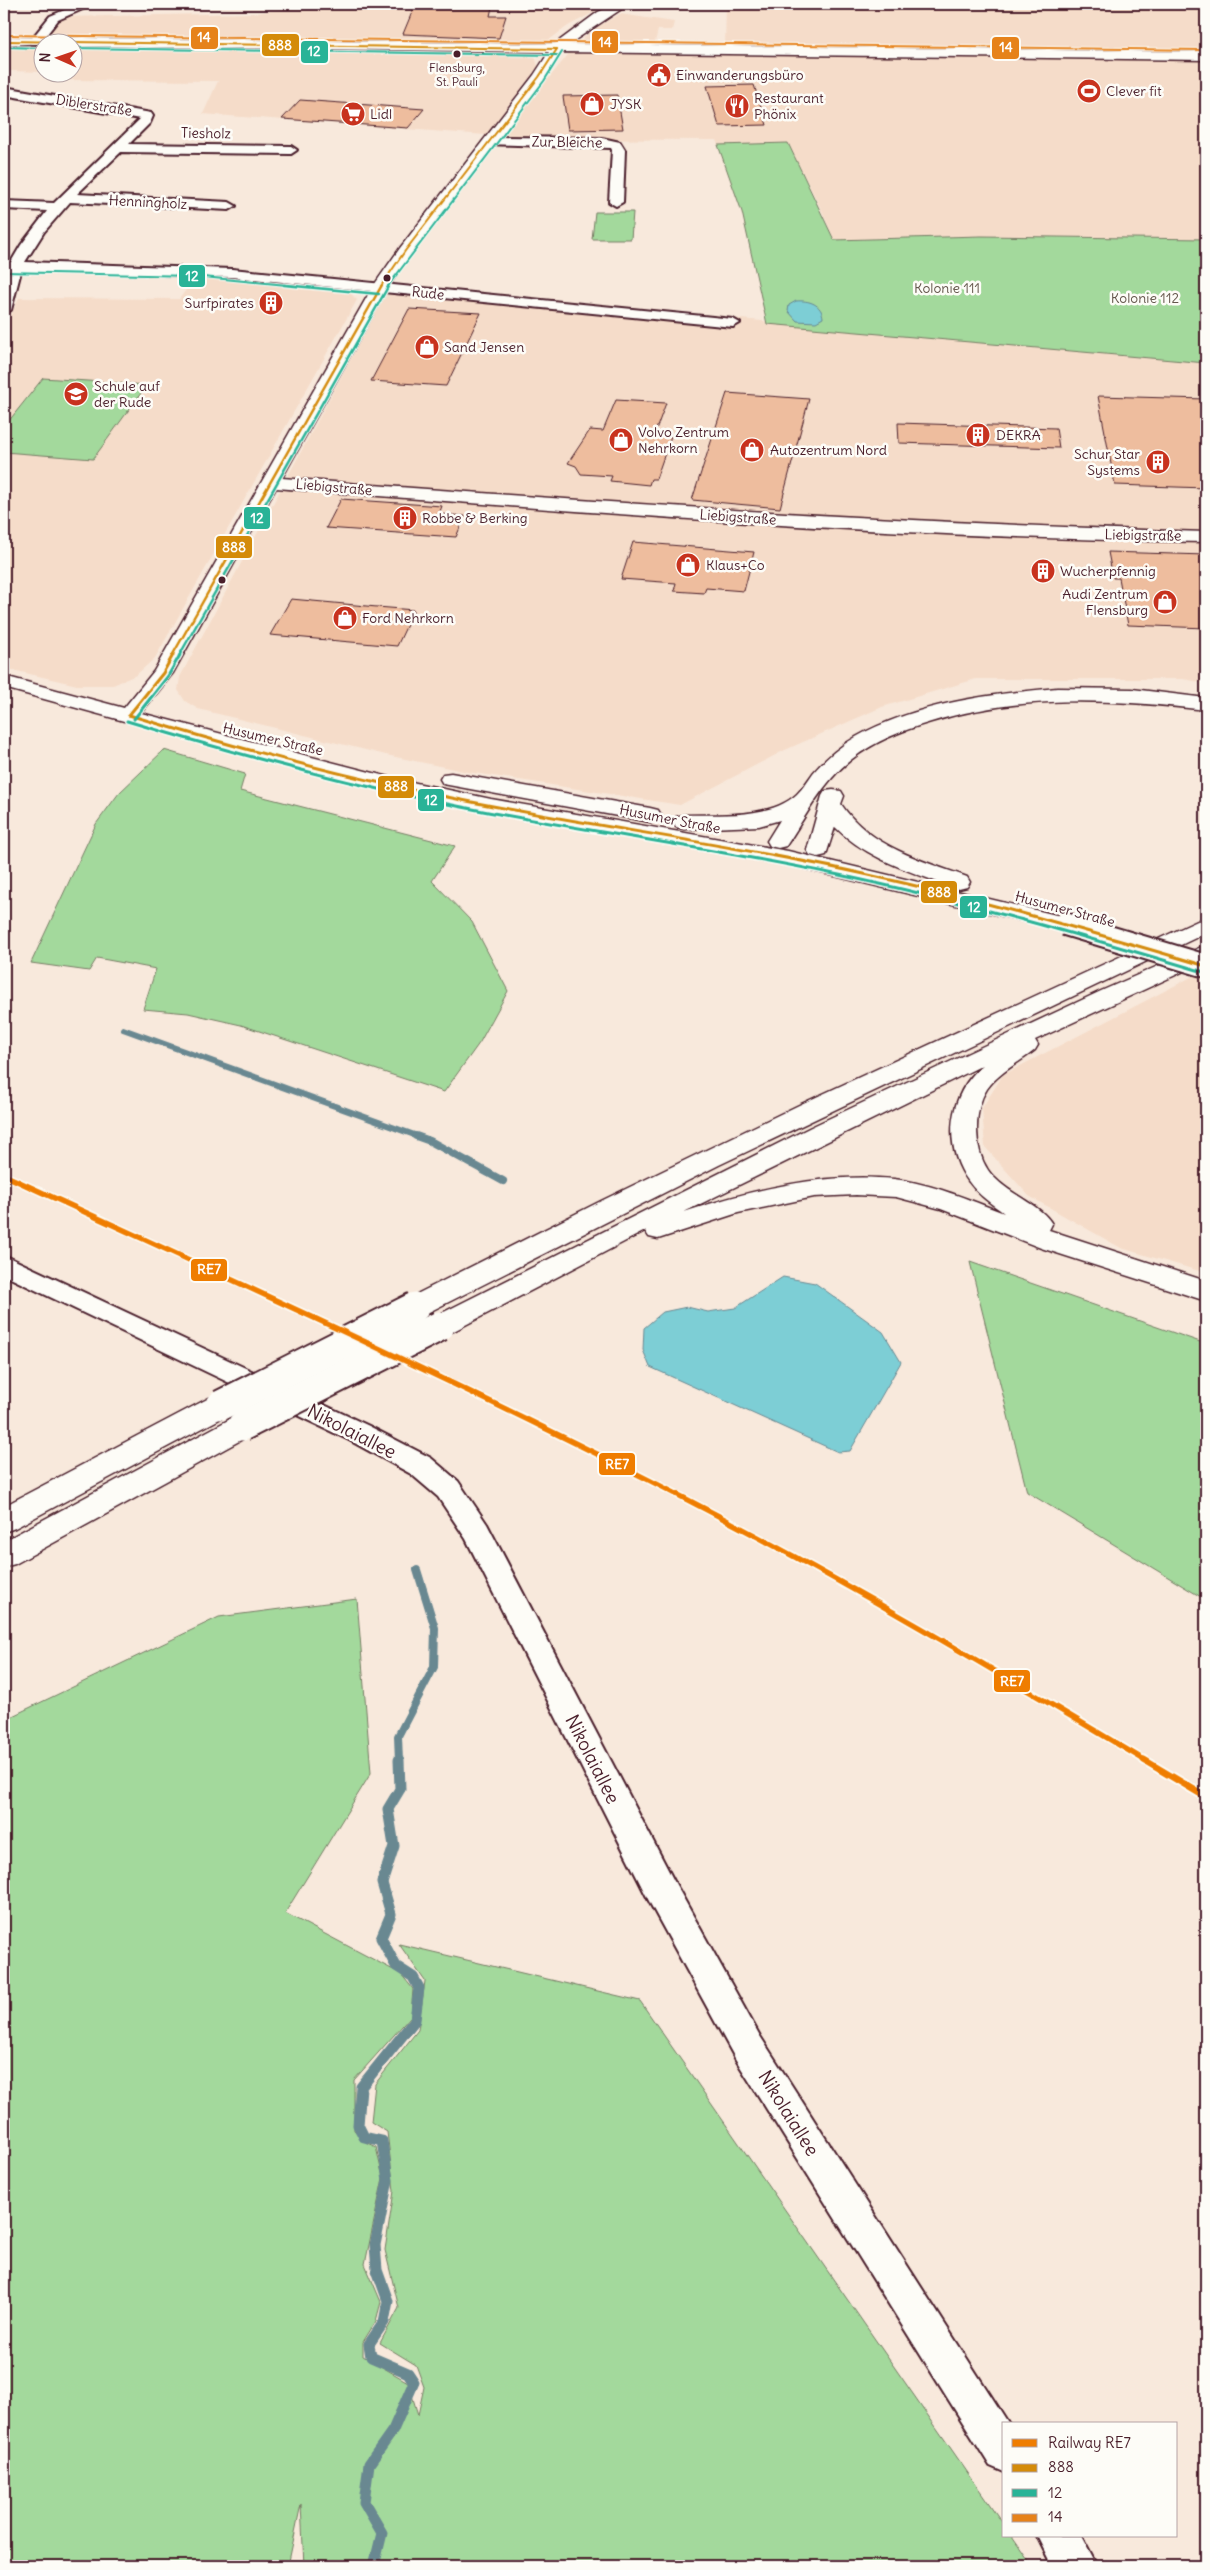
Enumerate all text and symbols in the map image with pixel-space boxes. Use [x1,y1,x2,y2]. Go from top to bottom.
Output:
line badge: 14 [190,26,219,50]
text: 14 [197,28,211,46]
line badge: 14 [591,30,619,54]
north arrow [32,32,82,82]
line badge: 888 [261,33,300,57]
text: 14 [598,33,612,51]
text: 888 [268,36,292,54]
line badge: 14 [991,36,1020,60]
text: 14 [999,38,1013,56]
line badge: 12 [300,40,329,64]
text: 12 [307,42,321,60]
marker: Flensburg, St. Pauli [452,49,462,59]
text: N [36,52,54,63]
place label: Flensburg, St. Pauli [429,60,485,89]
public building icon: Einwanderungsbüro [646,62,672,88]
place label: Einwanderungsbüro [676,66,804,84]
sports icon: Clever fit [1076,78,1102,104]
place label: Clever fit [1106,82,1162,100]
place label: Restaurant Phönix [754,89,824,123]
street label: Diblerstraße [55,90,133,120]
shop icon: JYSK [579,91,605,117]
restaurant icon: Restaurant Phönix [724,93,750,119]
place label: JYSK [610,95,642,113]
supermarket icon: Lidl [340,101,366,127]
place label: Lidl [370,105,392,123]
street label: Tiesholz [181,124,232,142]
street label: Zur Bleiche [532,132,602,152]
street label: Henningholz [108,191,188,213]
line badge: 12 [178,264,206,288]
text: 12 [185,267,199,285]
unlabelled marker [382,273,392,283]
park label: Kolonie 111 [914,279,980,297]
street label: Rude [411,282,445,304]
park label: Kolonie 112 [1111,289,1179,307]
building icon: Surfpirates [258,290,284,316]
place label: Surfpirates [185,294,254,312]
shop icon: Sand Jensen [414,334,440,360]
place label: Sand Jensen [444,338,524,356]
place label: Schule auf der Rude [94,377,160,411]
school or university icon: Schule auf der Rude [63,381,89,407]
building icon: DEKRA [965,422,991,448]
place label: Volvo Zentrum Nehrkorn [638,423,729,457]
place label: DEKRA [996,426,1041,444]
shop icon: Volvo Zentrum Nehrkorn [608,427,634,453]
shop icon: Autozentrum Nord [739,437,765,463]
place label: Autozentrum Nord [770,441,887,459]
place label: Schur Star Systems [1074,445,1140,479]
building icon: Schur Star Systems [1145,449,1171,475]
street label: Liebigstraße [295,475,373,499]
building icon: Robbe & Berking [392,505,418,531]
street label: Liebigstraße [699,505,777,529]
line badge: 12 [243,506,271,530]
text: 12 [250,509,264,527]
place label: Robbe & Berking [422,509,528,527]
street label: Liebigstraße [1104,525,1182,545]
line badge: 888 [215,535,253,559]
text: 888 [222,538,246,556]
shop icon: Klaus+Co [675,552,701,578]
place label: Klaus+Co [706,556,765,574]
building icon: Wucherpfennig [1030,558,1056,584]
place label: Wucherpfennig [1060,562,1156,580]
unlabelled marker [217,575,227,585]
place label: Audi Zentrum Flensburg [1062,585,1148,619]
shop icon: Audi Zentrum Flensburg [1152,589,1178,615]
shop icon: Ford Nehrkorn [332,605,358,631]
place label: Ford Nehrkorn [362,609,454,627]
street label: Husumer Straße [221,719,325,759]
line badge: 888 [377,775,415,799]
text: 888 [384,777,408,795]
line badge: 12 [417,788,445,812]
text: 12 [424,791,438,809]
street label: Husumer Straße [618,800,722,838]
line badge: 888 [920,880,958,904]
text: 888 [927,883,951,901]
street label: Husumer Straße [1013,887,1117,931]
line badge: 12 [959,895,988,919]
text: 12 [967,898,981,916]
line badge: RE7 [190,1258,228,1282]
text: RE7 [197,1260,221,1278]
street label: Nikolaiallee [303,1398,401,1464]
line badge: RE7 [598,1452,636,1476]
text: RE7 [605,1455,629,1473]
line badge: RE7 [993,1669,1031,1693]
text: RE7 [1000,1672,1024,1690]
street label: Nikolaiallee [560,1710,626,1808]
street label: Nikolaiallee [753,2066,825,2160]
legend [1002,2422,1178,2538]
text: Railway RE7 [1048,2433,1131,2452]
text: 888 [1048,2457,1074,2476]
text: 12 [1048,2483,1062,2502]
text: 14 [1048,2507,1063,2526]

